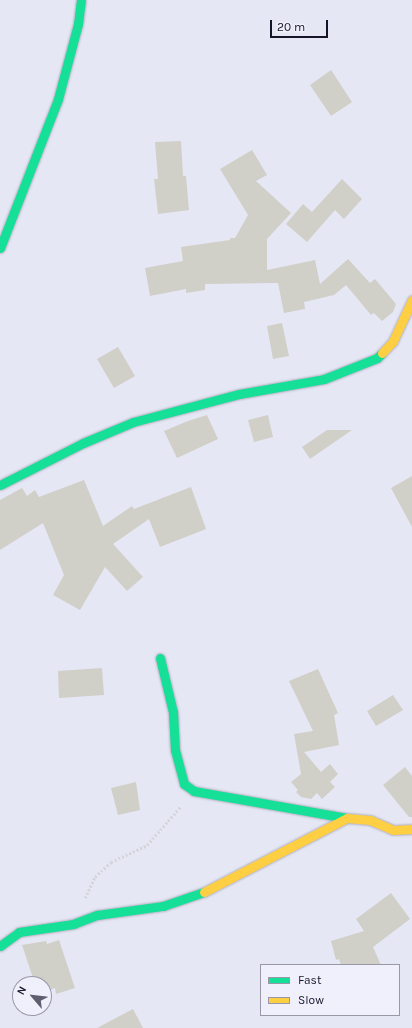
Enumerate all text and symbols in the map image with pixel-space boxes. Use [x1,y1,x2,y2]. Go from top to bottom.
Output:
scale bar [272,12,330,38]
text: 20 m [277,20,305,34]
legend [260,964,400,1016]
text: Fast [298,973,321,987]
north arrow [12,976,52,1016]
text: N [14,984,29,997]
text: Slow [298,993,324,1007]

